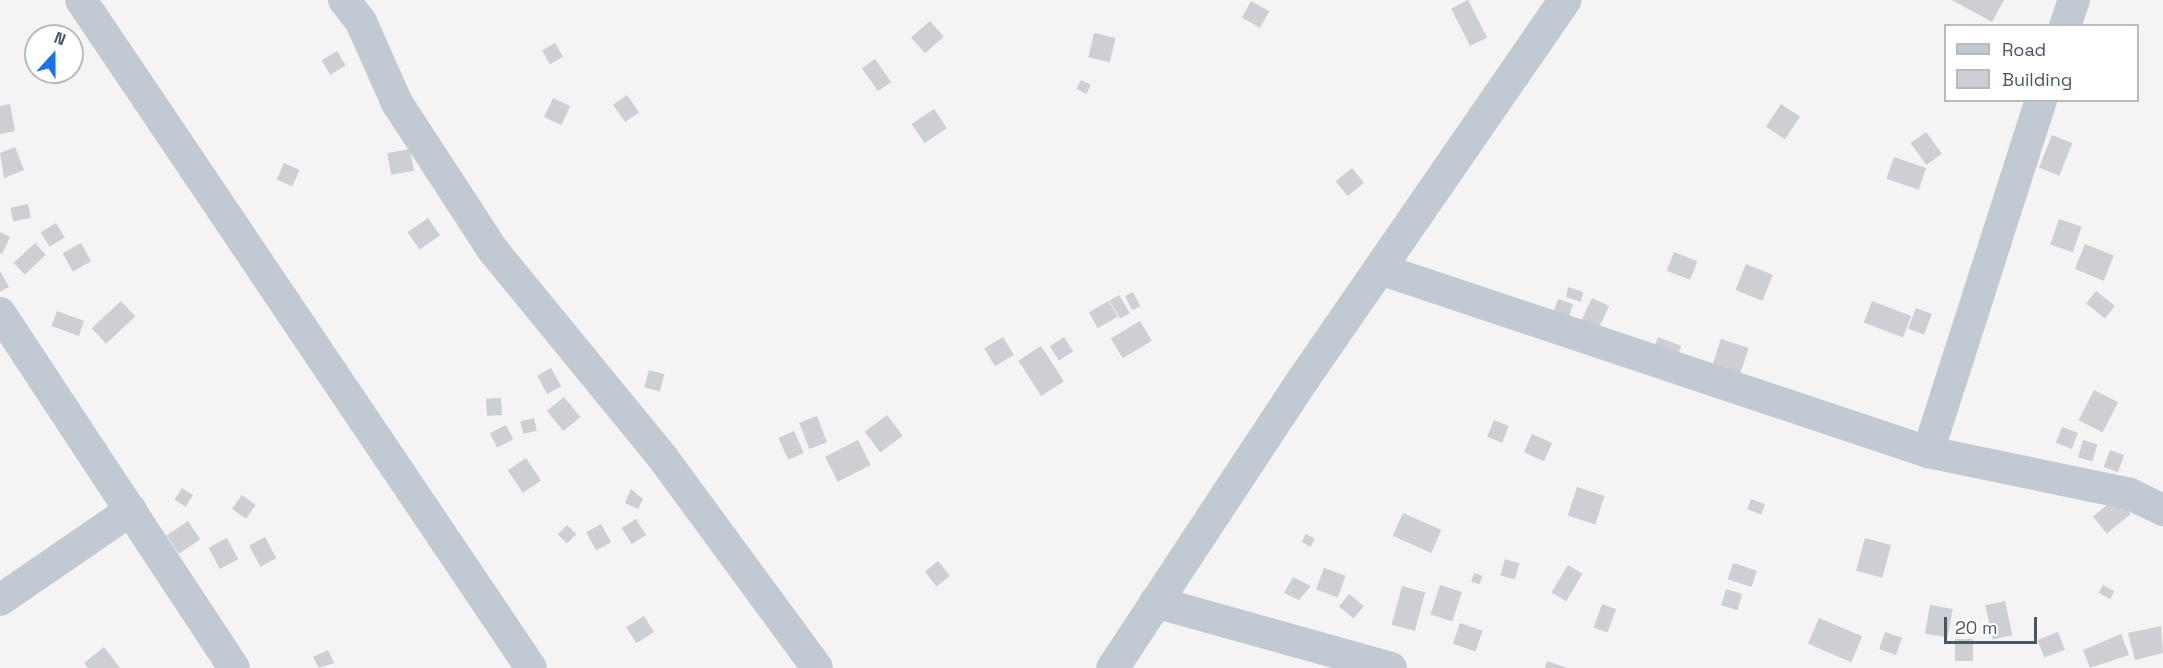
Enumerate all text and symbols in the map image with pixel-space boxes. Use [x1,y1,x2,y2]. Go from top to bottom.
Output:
north arrow [24,24,84,84]
legend [1944,24,2139,102]
text: N [51,27,69,50]
text: Road [2002,38,2046,61]
text: Building [2002,68,2072,91]
scale bar [1947,605,2040,643]
text: 20 m [1955,616,1998,639]

